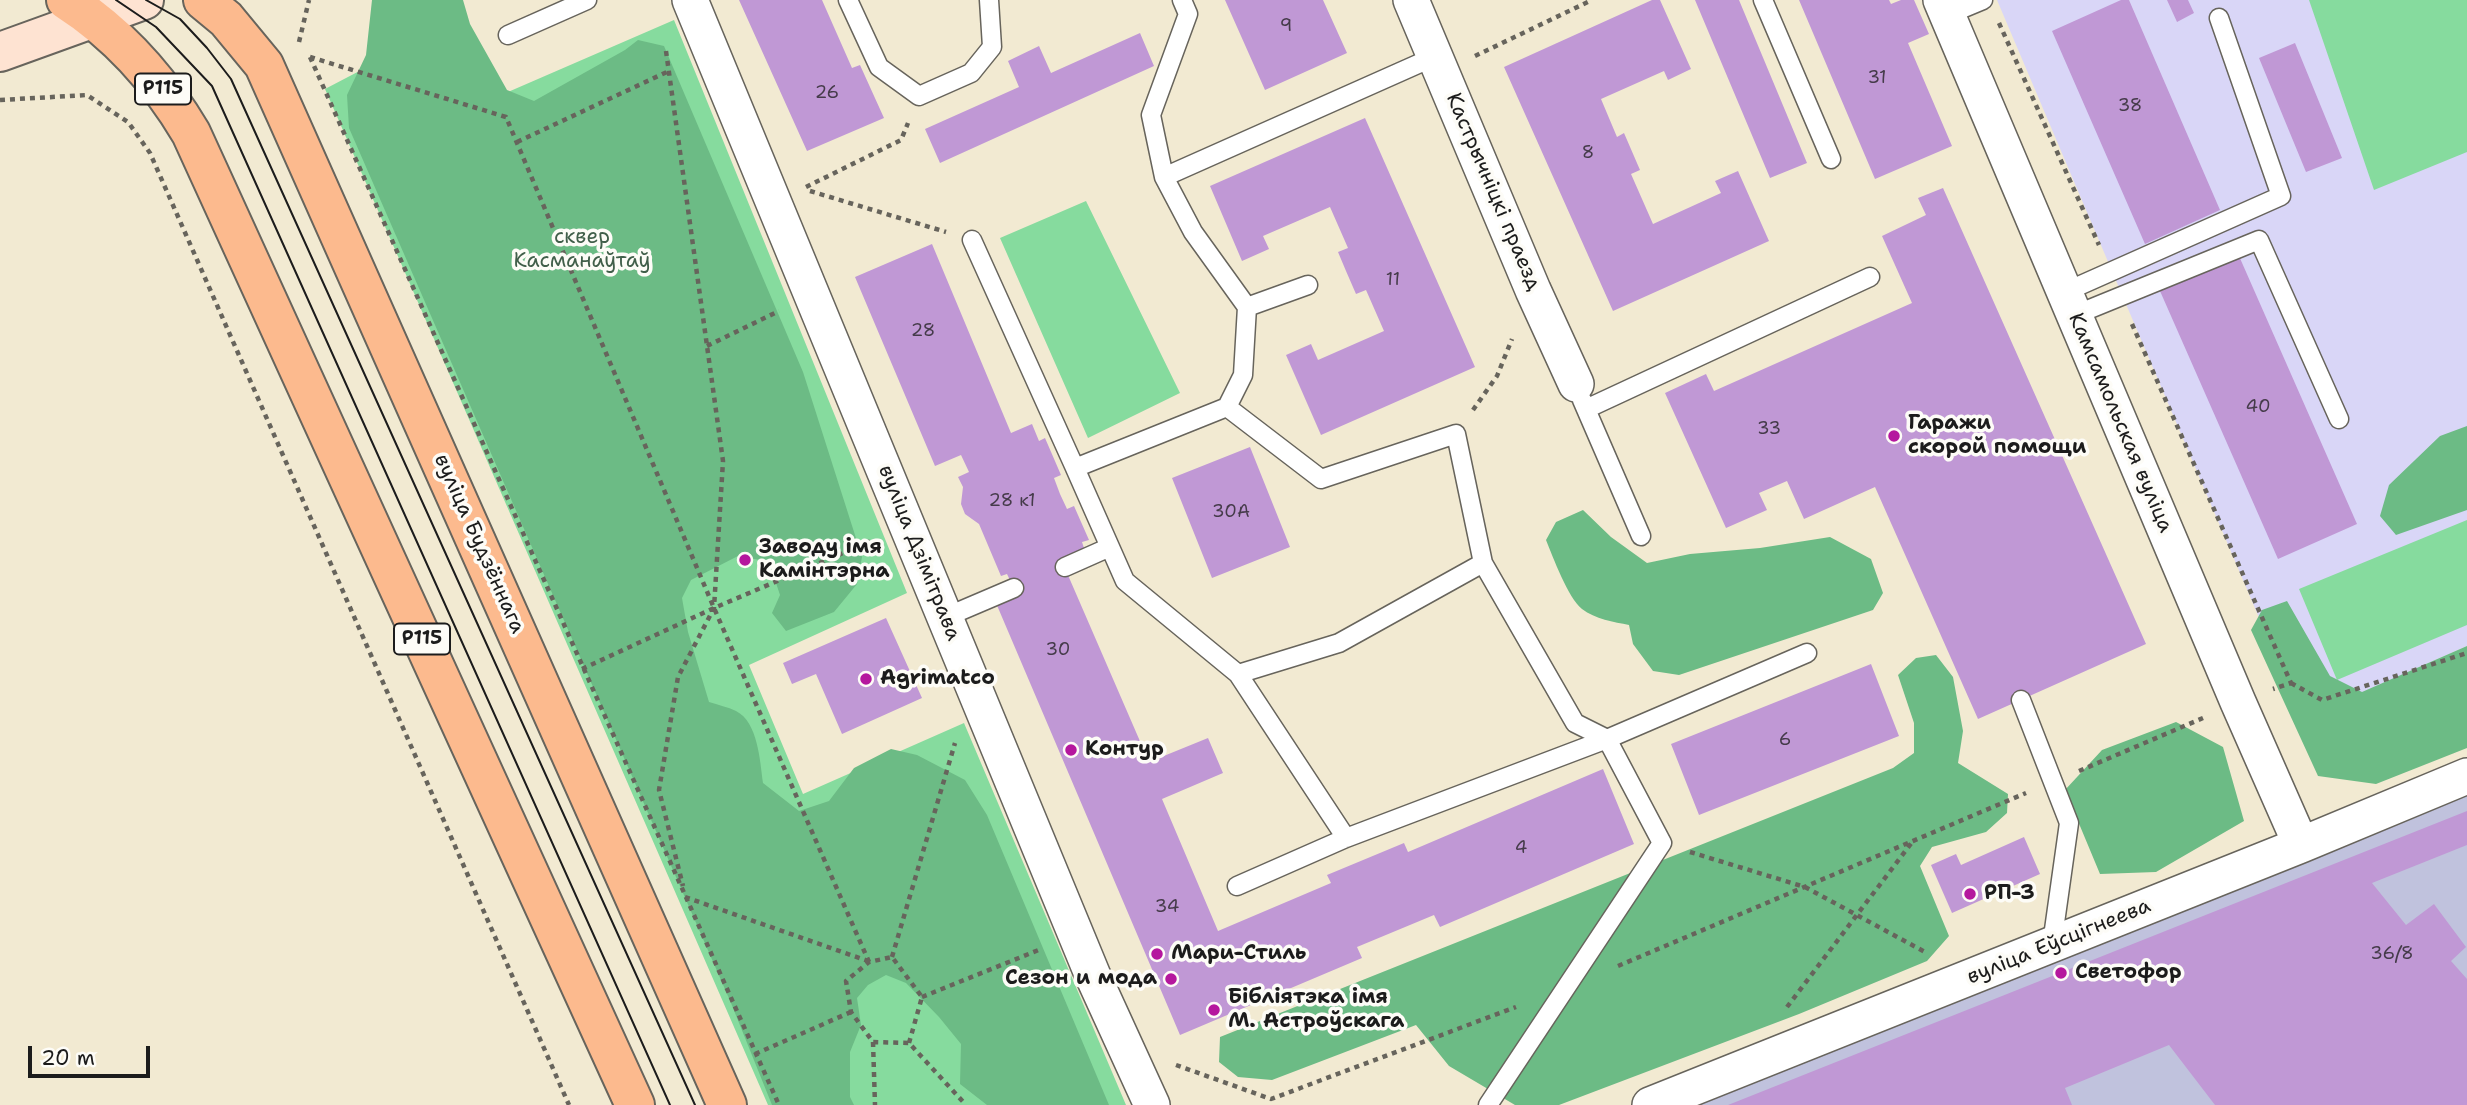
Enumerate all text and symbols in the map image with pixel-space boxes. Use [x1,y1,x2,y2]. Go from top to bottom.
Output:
house number: 9 [1280,15,1292,37]
house number: 31 [1867,67,1887,89]
road number: Р115 [135,74,191,104]
house number: 26 [815,82,839,104]
street label: Кастрычніцкі праезд [1440,89,1546,295]
house number: 38 [2118,95,2142,117]
house number: 8 [1582,142,1594,164]
park label: сквер Касманаўтаў [513,225,651,275]
house number: 11 [1386,269,1400,291]
street label: Камсамольская вуліца [2062,309,2178,537]
house number: 28 [911,320,935,342]
house number: 40 [2245,396,2271,418]
place label: Гаражи скорой помощи [1908,411,2086,461]
house number: 33 [1757,418,1781,440]
marker: Гаражи скорой помощи [1886,428,1902,444]
street label: вуліца Будзённага [428,450,530,638]
street label: вуліца Дзімітрава [872,461,966,645]
house number: 28 к1 [989,490,1035,512]
house number: 30А [1212,501,1250,523]
place label: Заводу імя Камінтэрна [759,535,890,585]
marker: Заводу імя Камінтэрна [737,552,753,568]
road number: Р115 [394,624,450,654]
house number: 30 [1046,639,1070,661]
place label: Agrimatco [880,666,995,692]
marker: Agrimatco [858,671,874,687]
house number: 6 [1779,729,1791,751]
place label: Контур [1085,737,1164,763]
marker: Контур [1063,742,1079,758]
house number: 4 [1515,837,1527,859]
place label: РП-3 [1984,881,2035,907]
marker: РП-3 [1962,886,1978,902]
street label: вуліца Еўсцігнеева [1963,894,2155,990]
house number: 34 [1155,896,1179,918]
place label: Мари-Стиль [1171,941,1306,967]
house number: 36/8 [2370,943,2414,965]
marker: Мари-Стиль [1149,946,1165,962]
place label: Светофор [2075,960,2181,986]
marker: Светофор [2053,965,2069,981]
place label: Сезон и мода [1005,966,1157,992]
marker: Сезон и мода [1163,971,1179,987]
place label: Бібліятэка імя М. Астроўскага [1228,985,1404,1035]
marker: Бібліятэка імя М. Астроўскага [1206,1002,1222,1018]
scale bar [32,1032,154,1076]
text: 20 m [41,1044,95,1072]

